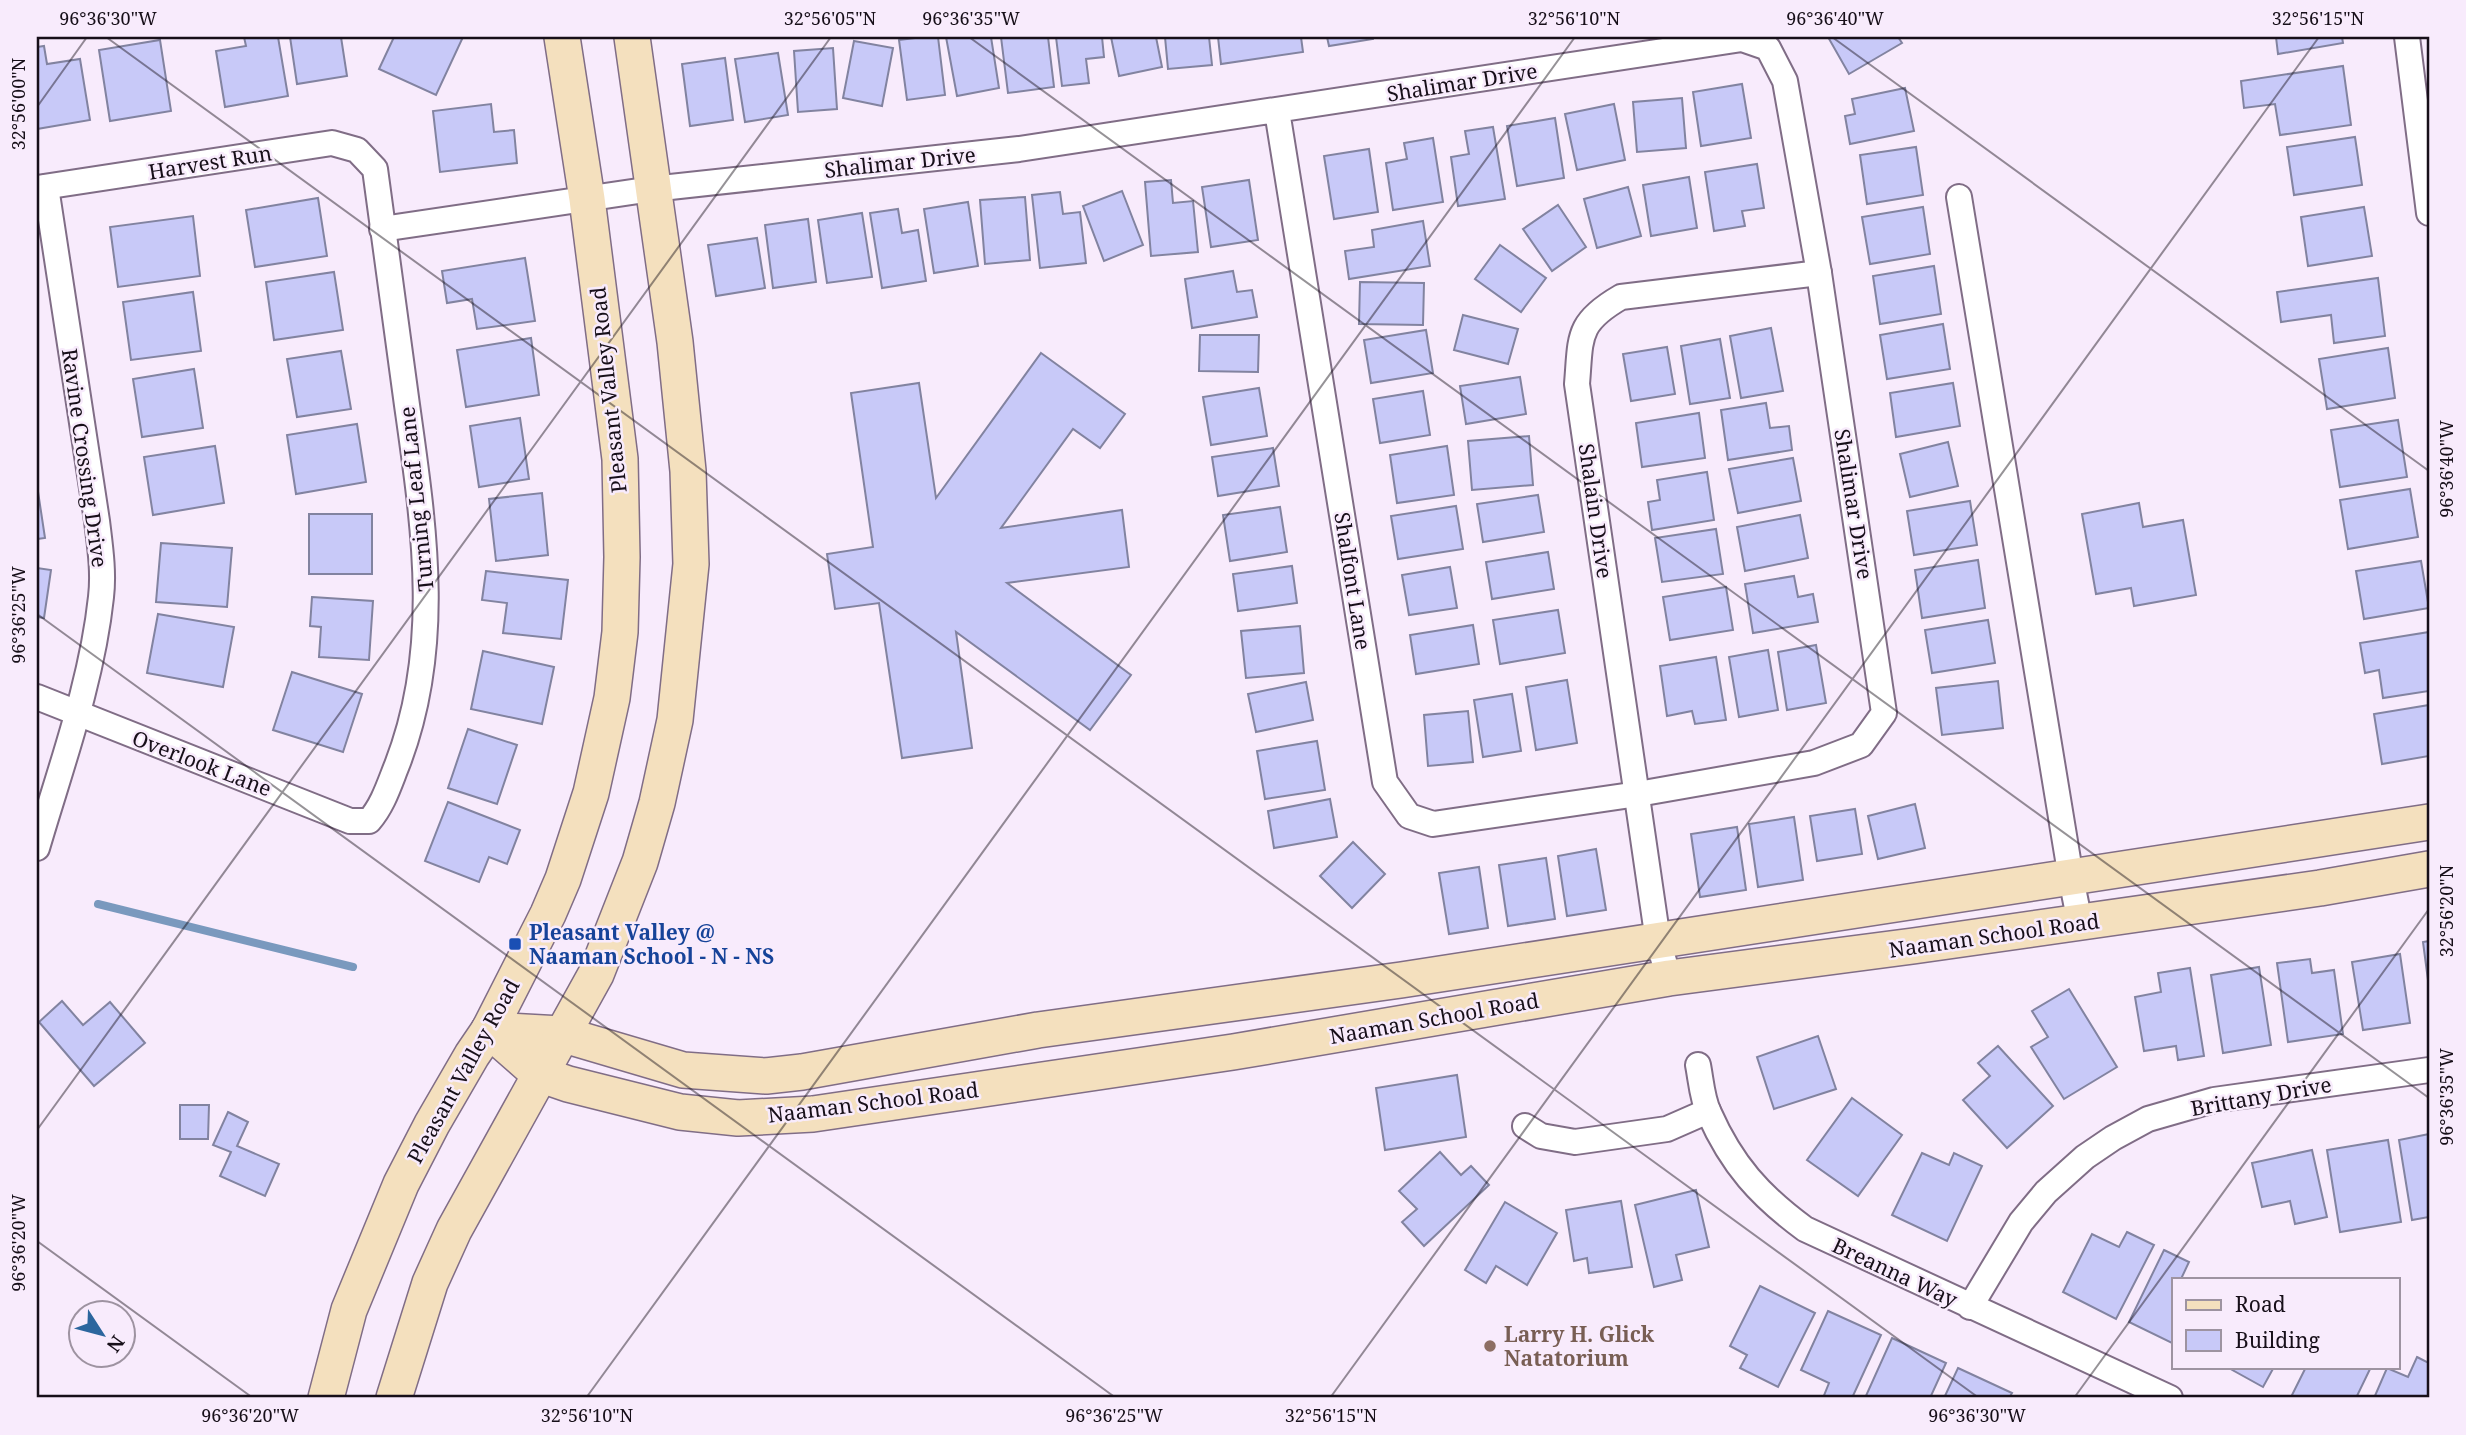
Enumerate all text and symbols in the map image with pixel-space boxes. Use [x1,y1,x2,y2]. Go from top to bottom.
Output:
text: 96°36'30"W [59,6,157,30]
text: 32°56'05"N [784,6,877,30]
text: 96°36'35"W [922,6,1020,30]
text: 32°56'10"N [1528,6,1621,30]
text: 96°36'40"W [1786,6,1884,30]
text: 32°56'15"N [2272,6,2365,30]
street label: Shalimar Drive [1385,56,1539,108]
text: 32°56'00"N [6,57,30,150]
street label: Harvest Run [146,138,274,186]
street label: Shalimar Drive [823,140,977,184]
street label: Pleasant Valley Road [583,286,633,494]
street label: Ravine Crossing Drive [56,347,114,569]
street label: Turning Leaf Lane [392,405,440,593]
text: 96°36'40"W [2434,420,2458,518]
street label: Shalimar Drive [1828,427,1880,581]
street label: Shalain Drive [1573,442,1619,580]
street label: Shalfont Lane [1328,510,1378,652]
text: 96°36'25"W [6,566,30,664]
street label: Overlook Lane [128,724,276,802]
text: 32°56'20"N [2434,864,2458,957]
street label: Naaman School Road [1887,906,2101,964]
place label: Pleasant Valley @ Naaman School - N - NS [529,918,774,970]
marker: Pleasant Valley @ Naaman School - N - NS [507,936,523,952]
street label: Pleasant Valley Road [401,974,525,1168]
street label: Naaman School Road [1327,986,1541,1050]
text: 96°36'35"W [2434,1048,2458,1146]
street label: Brittany Drive [2188,1070,2334,1122]
street label: Naaman School Road [766,1075,980,1129]
text: 96°36'20"W [6,1194,30,1292]
street label: Breanna Way [1828,1231,1962,1313]
legend [2172,1278,2400,1368]
text: Road [2235,1290,2286,1318]
north arrow [66,1298,136,1368]
place label: Larry H. Glick Natatorium [1504,1320,1655,1372]
text: Building [2235,1326,2320,1354]
text: N [101,1330,131,1358]
marker: Larry H. Glick Natatorium [1482,1338,1498,1354]
text: 96°36'20"W [201,1403,299,1427]
text: 32°56'10"N [541,1403,634,1427]
text: 96°36'25"W [1065,1403,1163,1427]
text: 32°56'15"N [1285,1403,1378,1427]
text: 96°36'30"W [1928,1403,2026,1427]

